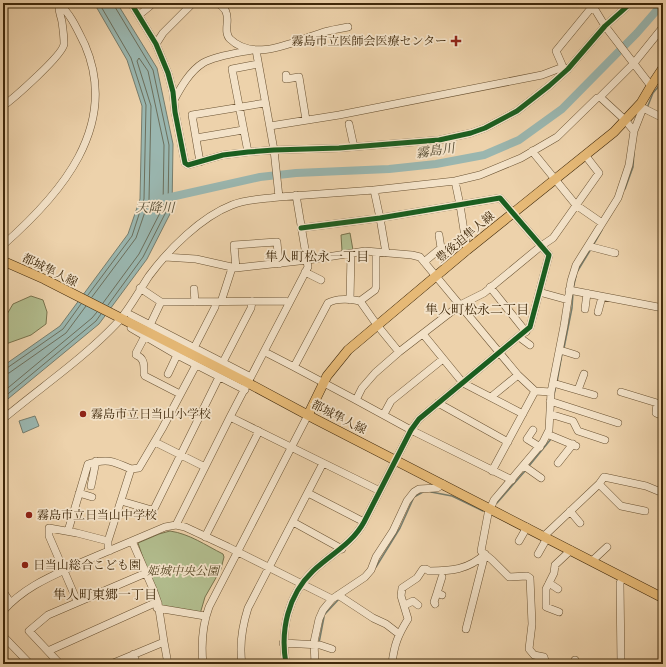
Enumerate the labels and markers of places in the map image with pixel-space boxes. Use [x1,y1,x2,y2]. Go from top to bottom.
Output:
place label: 霧島市立医師会医療センター [291,33,447,49]
marker: 霧島市立医師会医療センター [450,35,462,47]
place label: 霧島市立日当山小学校 [91,406,211,422]
marker: 霧島市立日当山小学校 [78,409,88,419]
place label: 霧島市立日当山中学校 [37,507,157,523]
marker: 霧島市立日当山中学校 [24,510,34,520]
place label: 日当山総合こども園 [33,557,141,573]
marker: 日当山総合こども園 [20,560,30,570]

